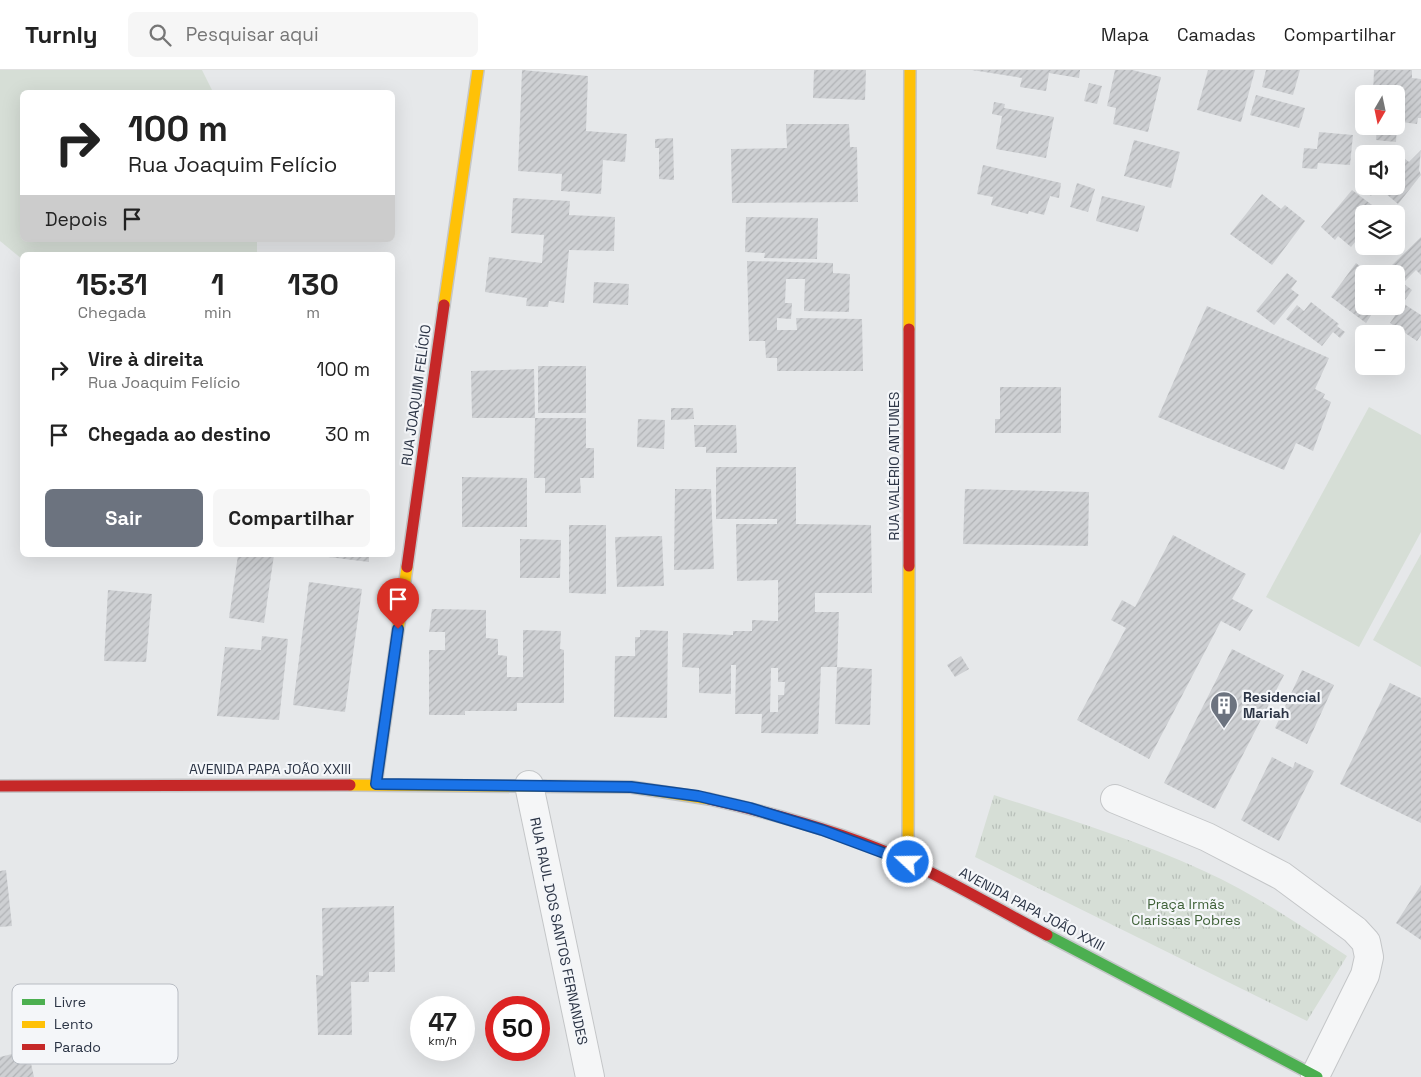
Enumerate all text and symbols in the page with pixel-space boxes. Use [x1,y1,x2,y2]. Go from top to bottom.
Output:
search box [128,12,478,57]
text: Turnly [25,19,98,50]
icon: search [146,21,174,49]
text: Pesquisar aqui [186,22,319,47]
text: Mapa [1101,23,1149,46]
text: Camadas [1177,23,1256,46]
text: Compartilhar [1284,23,1396,46]
north arrow [1355,85,1405,135]
map controls [1355,85,1405,375]
text: 100 m [128,107,228,151]
icon: right [45,110,110,175]
button: sound [1355,145,1405,195]
text: Rua Joaquim Felício [128,150,337,178]
icon: arrive [118,205,146,233]
button: layers [1355,205,1405,255]
text: Depois [45,207,108,232]
text: 15:31 [76,265,148,304]
text: 1 [211,265,225,304]
text: 130 [288,265,339,304]
button: + [1355,265,1405,315]
text: Chegada [78,302,146,323]
text: min [204,302,231,323]
text: m [306,302,320,323]
street label: RUA JOAQUIM FELÍCIO [397,323,435,467]
button: − [1355,325,1405,375]
text: Vire à direita [88,347,204,372]
icon: right [45,356,73,384]
text: 100 m [316,357,370,382]
text: Rua Joaquim Felício [88,372,240,393]
street label: RUA VALÉRIO ANTUNES [885,392,903,540]
icon: arrive [45,421,73,449]
text: Chegada ao destino [88,422,271,447]
text: 30 m [325,422,370,447]
button: Sair [45,489,203,547]
button: Compartilhar [213,489,370,547]
pin [377,578,419,629]
icon: arrive [384,585,412,613]
place label: Residencial Mariah [1243,688,1320,722]
building icon: Residencial Mariah [1209,690,1239,729]
street label: AVENIDA PAPA JOÃO XXIII [189,760,351,778]
street label: RUA RAUL DOS SANTOS FERNANDES [526,816,592,1046]
position arrow [881,835,933,887]
street label: AVENIDA PAPA JOÃO XXIII [956,863,1108,955]
park label: Praça Irmãs Clarissas Pobres [1131,895,1241,929]
legend [12,984,178,1064]
text: Livre [54,993,86,1011]
speed limit sign: 50 [485,996,550,1061]
text: 47 [428,1006,457,1038]
text: Lento [54,1015,93,1033]
text: km/h [428,1033,457,1049]
text: Parado [54,1038,101,1056]

